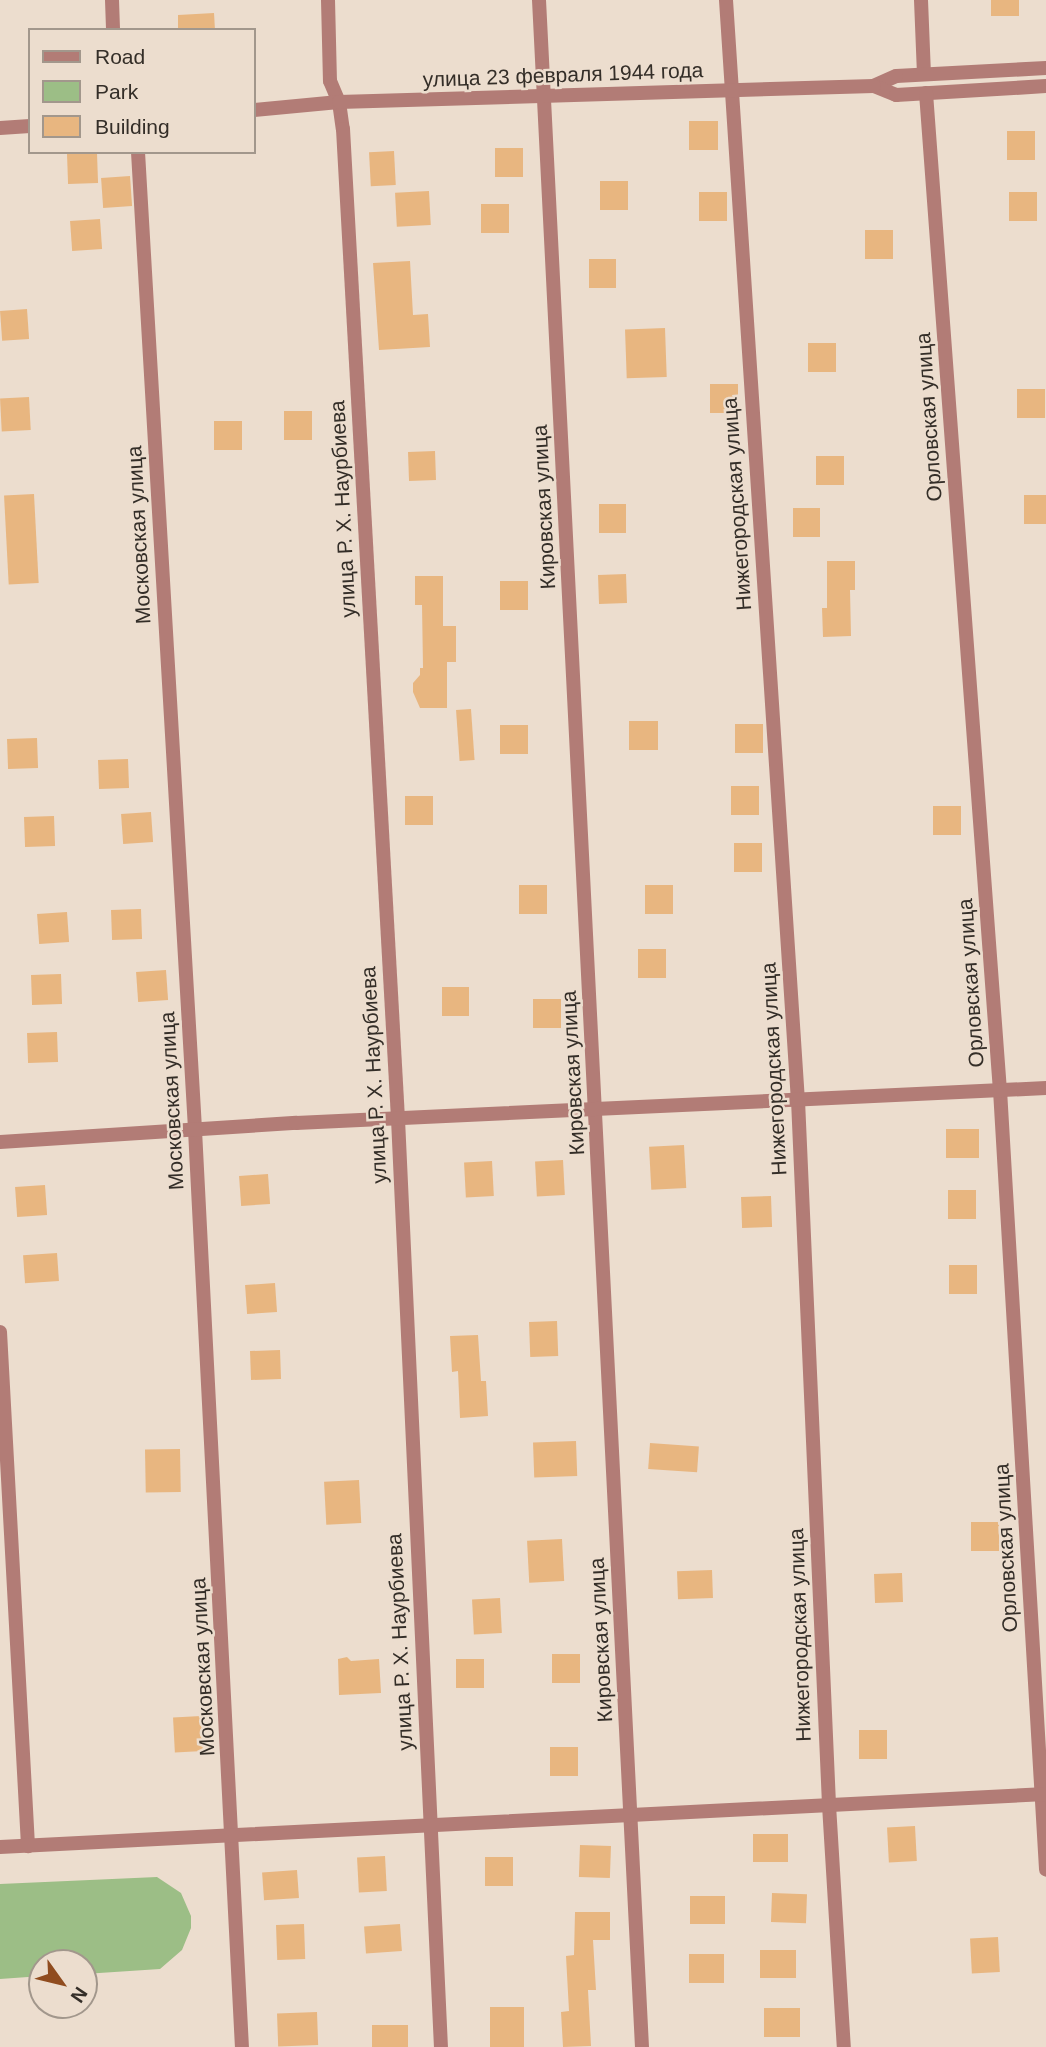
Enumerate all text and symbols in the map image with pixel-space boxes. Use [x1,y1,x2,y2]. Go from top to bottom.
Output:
legend [28,28,256,154]
text: Road [95,45,145,68]
street label: улица 23 февраля 1944 года [422,58,704,92]
text: Park [95,80,138,103]
text: Building [95,115,170,138]
street label: Орловская улица [911,332,947,502]
street label: Нижегородская улица [717,397,757,611]
street label: улица Р. Х. Наурбиева [325,400,361,618]
street label: Кировская улица [527,424,561,590]
street label: Московская улица [122,445,156,625]
street label: Орловская улица [953,898,989,1068]
street label: Нижегородская улица [756,962,792,1176]
street label: улица Р. Х. Наурбиева [356,966,392,1184]
street label: Кировская улица [556,990,590,1156]
street label: Московская улица [155,1011,189,1191]
street label: Орловская улица [989,1463,1023,1633]
street label: Нижегородская улица [784,1528,816,1742]
street label: улица Р. Х. Наурбиева [382,1533,418,1751]
street label: Кировская улица [584,1557,618,1723]
street label: Московская улица [186,1577,220,1757]
north arrow [28,1949,98,2019]
text: N [67,1983,92,2006]

